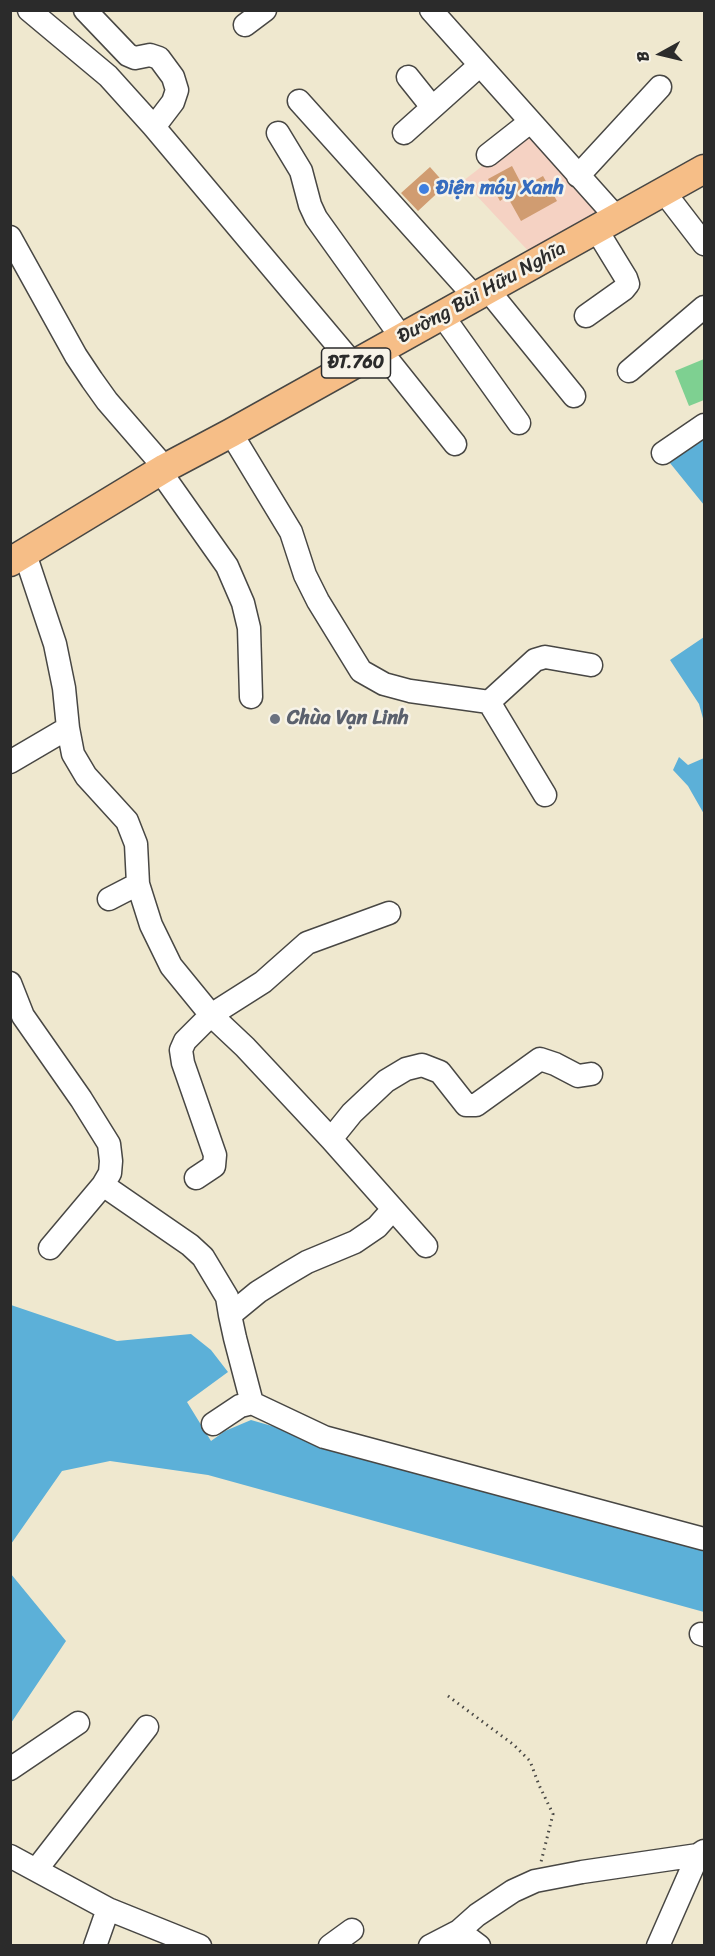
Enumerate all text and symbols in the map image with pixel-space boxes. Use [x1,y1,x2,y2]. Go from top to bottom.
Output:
north arrow [631,24,691,84]
text: B [628,50,658,64]
place label: Điện máy Xanh [436,177,564,201]
marker: Điện máy Xanh [417,182,431,196]
street label: Đường Bùi Hữu Nghĩa [394,237,570,349]
road number: ĐT.760 [322,348,391,378]
place label: Chùa Vạn Linh [287,707,408,731]
marker: Chùa Vạn Linh [268,712,282,726]

